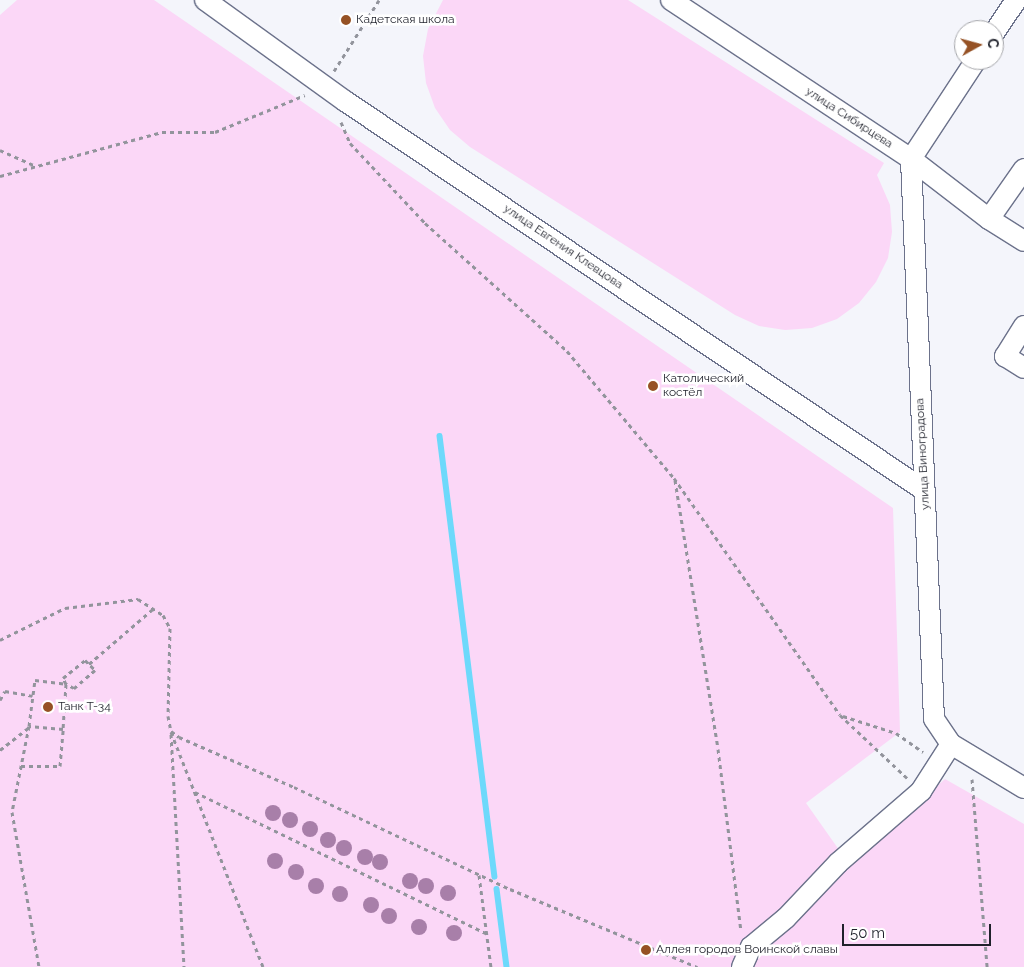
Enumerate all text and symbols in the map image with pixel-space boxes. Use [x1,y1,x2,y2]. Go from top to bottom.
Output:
place label: Кадетская школа [356,13,454,27]
marker: Кадетская школа [340,14,352,26]
north arrow [954,20,1004,70]
text: С [984,38,1001,49]
street label: улица Сибирцева [803,84,895,152]
street label: улица Евгения Клевцова [501,202,625,292]
place label: Католический костёл [663,372,744,400]
marker: Католический костёл [647,380,659,392]
street label: улица Виноградова [913,398,933,510]
place label: Танк Т-34 [58,700,111,714]
marker: Танк Т-34 [42,701,54,713]
scale bar [844,914,993,946]
text: 50 m [850,924,885,942]
place label: Аллея городов Воинской славы [656,943,838,957]
marker: Аллея городов Воинской славы [640,944,652,956]

